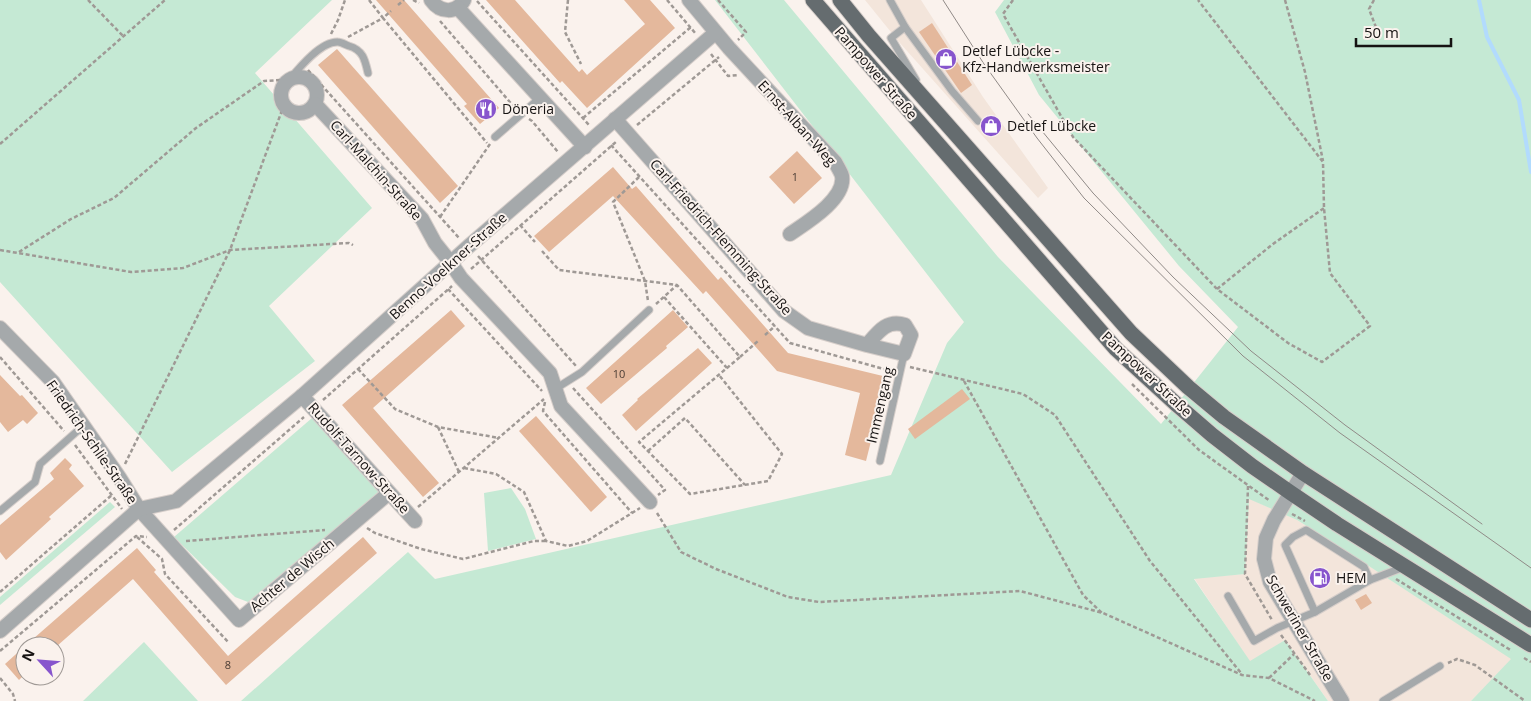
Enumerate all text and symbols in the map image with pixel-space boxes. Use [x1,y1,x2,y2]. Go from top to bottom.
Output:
scale bar [1356,15,1451,47]
street label: Pampower Straße [831,22,922,123]
text: 50 m [1364,22,1399,42]
place label: Detlef Lübcke - Kfz-Handwerksmeister [962,41,1110,76]
shop icon: Detlef Lübcke - Kfz-Handwerksmeister [934,47,958,71]
street label: Ernst-Alban-Weg [754,76,841,170]
restaurant icon: Döneria [474,97,498,121]
place label: Döneria [502,99,554,118]
shop icon: Detlef Lübcke [979,114,1003,138]
street label: Carl-Malchin-Straße [326,115,427,224]
place label: Detlef Lübcke [1007,116,1096,135]
street label: Carl-Friedrich-Flemming-Straße [646,155,797,319]
house number: 1 [792,169,798,184]
street label: Benno-Voelkner-Straße [385,208,511,324]
street label: Pampower Straße [1098,327,1197,421]
street label: Immengang [861,364,898,445]
house number: 10 [613,366,625,381]
street label: Friedrich-Schlie-Straße [42,376,142,508]
street label: Rudolf-Tarnow-Straße [304,398,414,517]
street label: Achter de Wisch [245,534,338,616]
fuel station icon: HEM [1308,566,1332,590]
place label: HEM [1336,568,1367,587]
street label: Schweriner Straße [1262,571,1339,684]
north arrow [15,636,65,686]
text: N [17,646,39,664]
house number: 8 [225,657,231,672]

